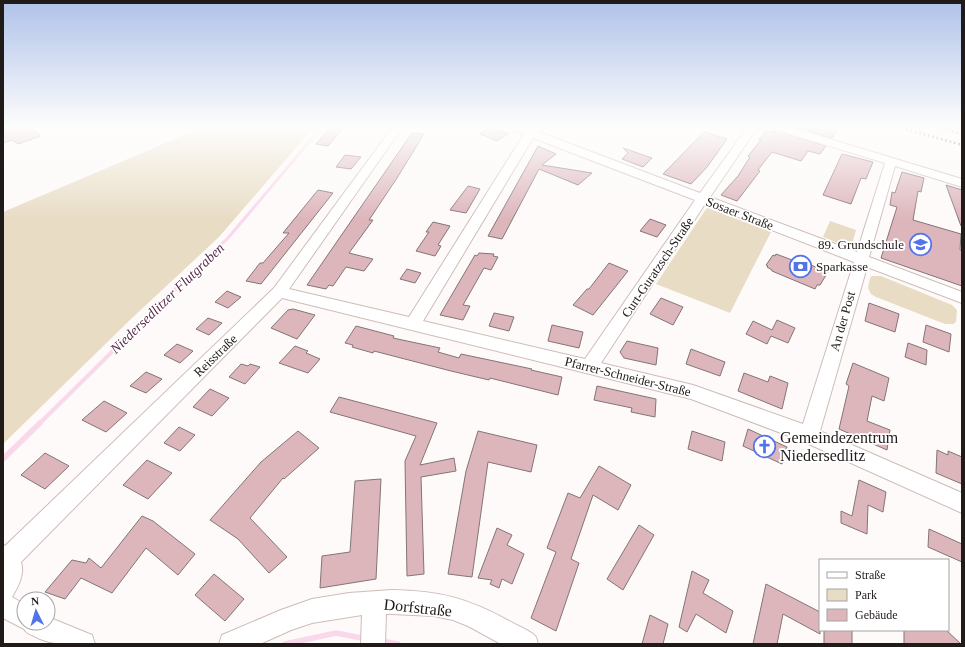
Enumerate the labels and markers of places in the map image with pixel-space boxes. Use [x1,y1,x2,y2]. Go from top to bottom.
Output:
school or university icon: 89. Grundschule [907,231,933,257]
place label: 89. Grundschule [818,237,904,252]
bank icon: Sparkasse [787,253,813,279]
place label: Sparkasse [816,259,868,274]
place label: Gemeindezentrum Niedersedlitz [780,429,899,464]
church icon: Gemeindezentrum Niedersedlitz [752,433,778,459]

